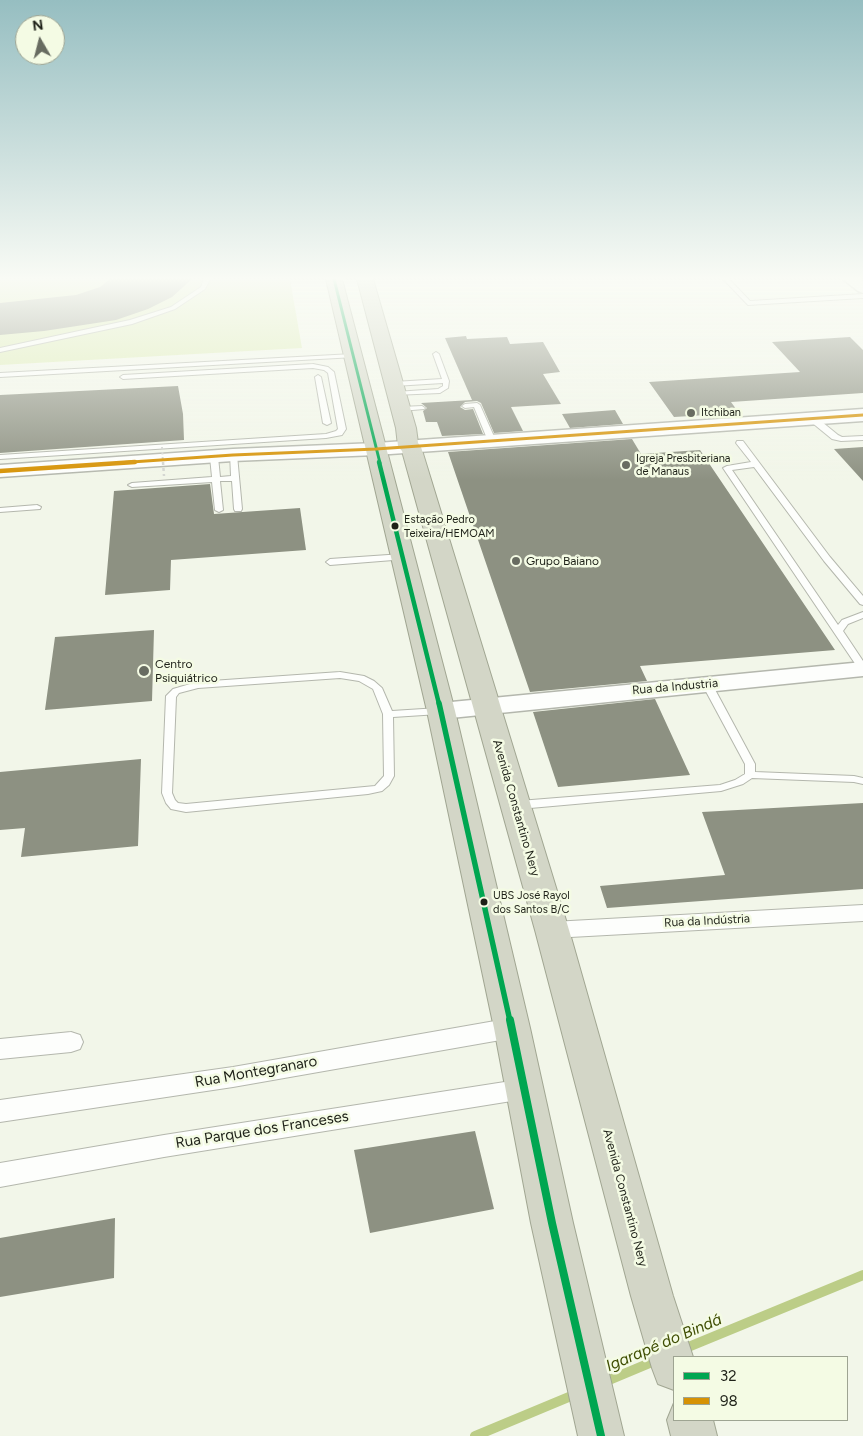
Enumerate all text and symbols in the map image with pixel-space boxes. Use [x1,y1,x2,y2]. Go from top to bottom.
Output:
north arrow [15,15,65,65]
text: N [31,16,45,35]
place label: Itchiban [701,406,741,420]
marker: Itchiban [685,407,697,419]
place label: Igreja Presbiteriana de Manaus [636,452,730,478]
marker: Igreja Presbiteriana de Manaus [620,459,632,471]
place label: Estação Pedro Teixeira/HEMOAM [404,513,495,539]
marker: Estação Pedro Teixeira/HEMOAM [390,521,400,531]
place label: Grupo Baiano [526,554,599,568]
marker: Grupo Baiano [510,555,522,567]
place label: Centro Psiquiátrico [155,657,218,685]
marker: Centro Psiquiátrico [137,664,151,678]
street label: Rua da Industria [631,676,719,698]
street label: Avenida Constantino Nery [490,738,542,878]
place label: UBS José Rayol dos Santos B/C [493,889,570,915]
marker: UBS José Rayol dos Santos B/C [479,897,489,907]
street label: Rua da Indústria [664,912,750,930]
street label: Rua Montegranaro [193,1052,319,1092]
street label: Rua Parque dos Franceses [174,1107,350,1153]
street label: Avenida Constantino Nery [600,1128,650,1268]
water label: Igarapé do Bindá [603,1310,725,1376]
legend [673,1356,848,1421]
text: 32 [720,1367,737,1385]
text: 98 [720,1392,738,1410]

